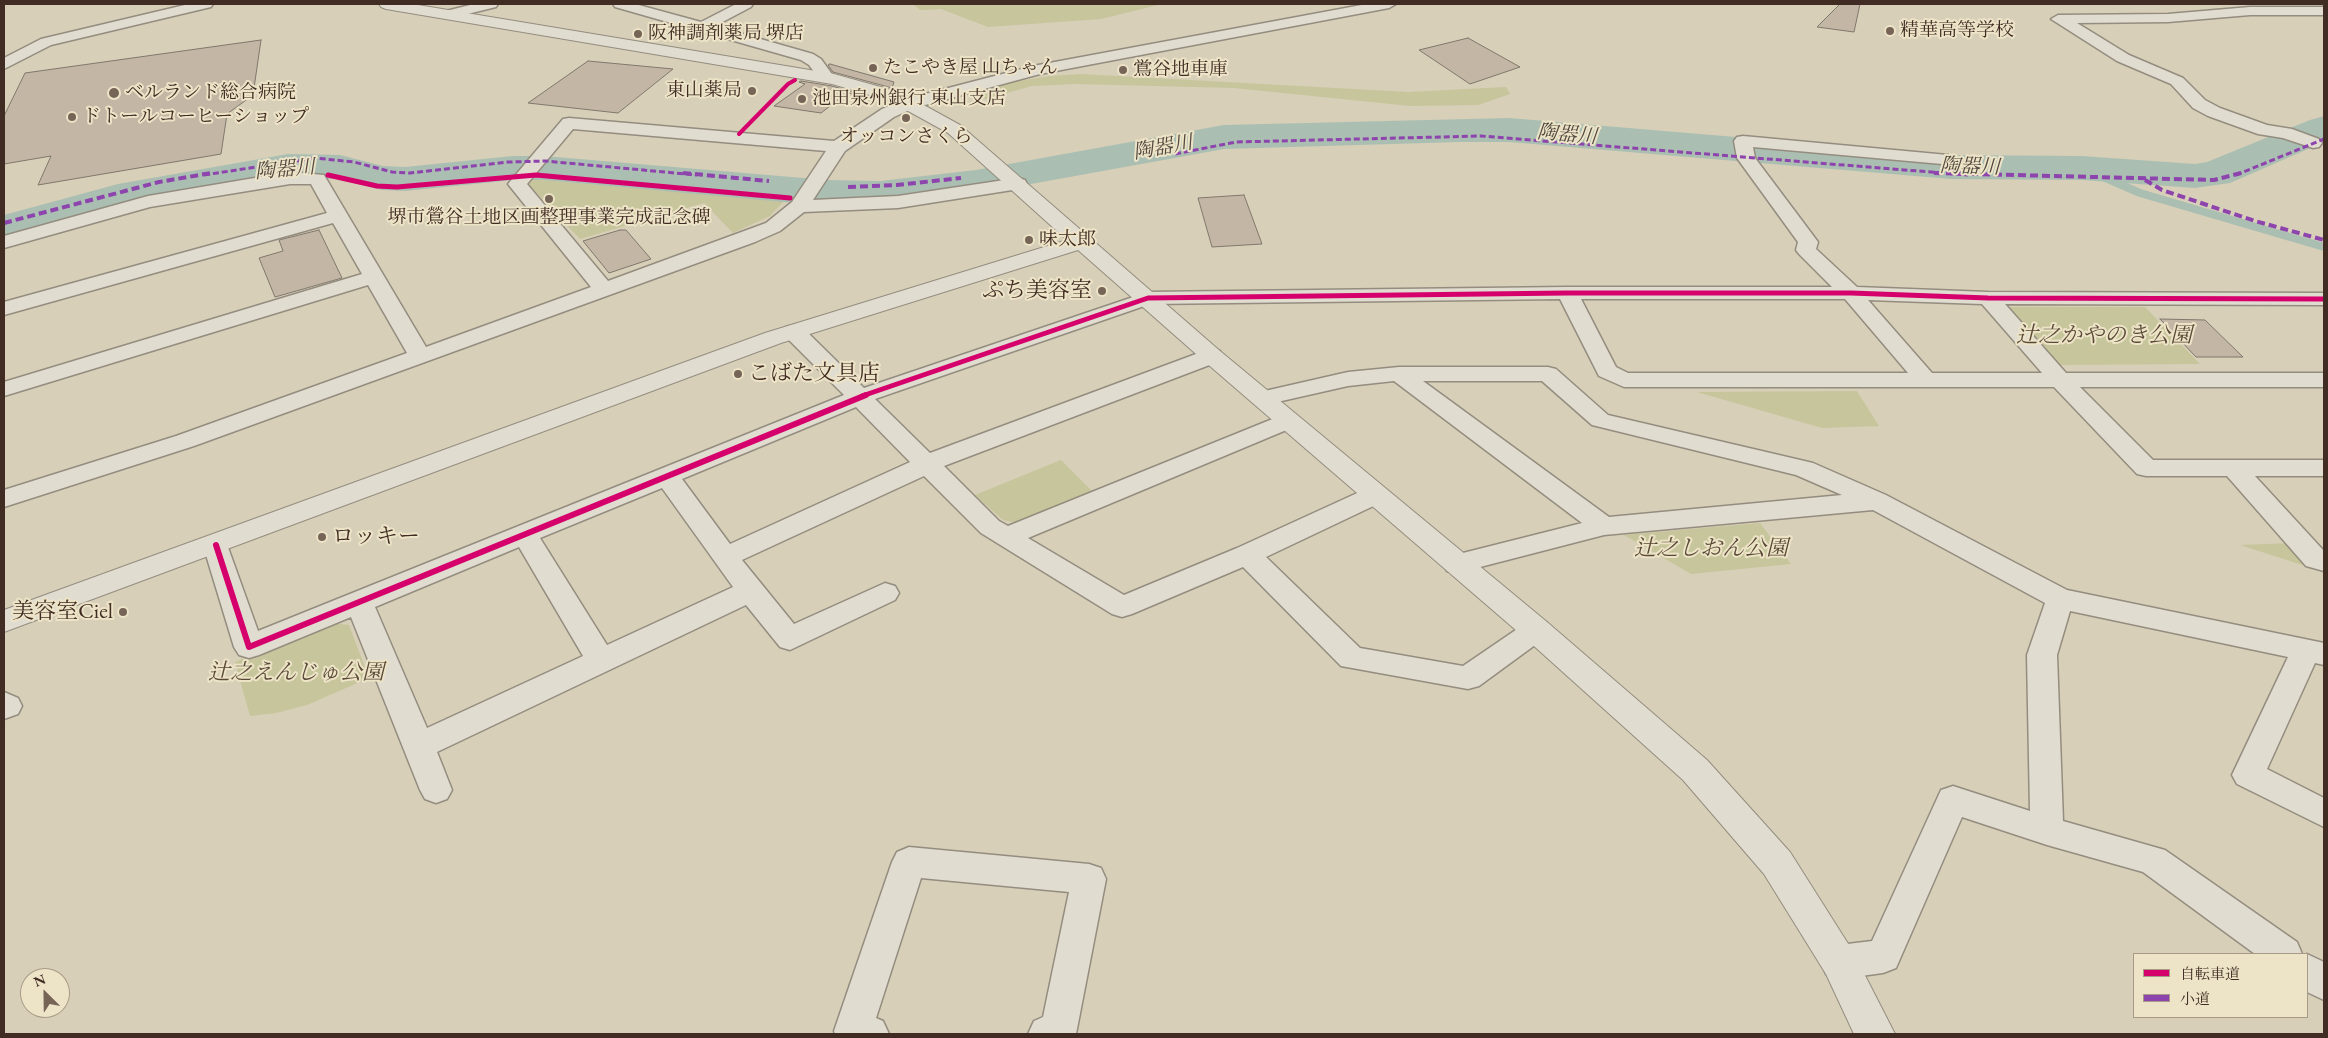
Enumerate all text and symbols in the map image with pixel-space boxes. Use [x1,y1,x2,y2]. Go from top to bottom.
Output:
place label: 精華高等学校 [1900,20,2014,42]
place label: 阪神調剤薬局 堺店 [648,23,804,45]
marker: 精華高等学校 [1884,25,1896,37]
marker: 阪神調剤薬局 堺店 [632,28,644,40]
place label: たこやき屋 山ちゃん [883,57,1058,79]
place label: 鴬谷地車庫 [1133,59,1228,81]
marker: たこやき屋 山ちゃん [867,62,879,74]
marker: 鴬谷地車庫 [1117,64,1129,76]
place label: 東山薬局 [666,80,742,102]
place label: ベルランド総合病院 [125,82,296,104]
marker: 東山薬局 [746,85,758,97]
marker: ベルランド総合病院 [107,86,121,100]
place label: 池田泉州銀行 東山支店 [812,88,1006,110]
marker: 池田泉州銀行 東山支店 [796,93,808,105]
place label: ドトールコーヒーショップ [82,106,309,128]
marker: ドトールコーヒーショップ [66,111,78,123]
marker: オッコンさくら [900,112,912,124]
water label: 陶器川 [1536,120,1598,150]
place label: オッコンさくら [840,126,972,148]
water label: 陶器川 [1131,131,1195,165]
water label: 陶器川 [1940,154,2000,180]
water label: 陶器川 [254,155,316,185]
marker: 堺市鶯谷土地区画整理事業完成記念碑 [543,193,555,205]
place label: 堺市鶯谷土地区画整理事業完成記念碑 [388,207,710,229]
place label: 味太郎 [1039,229,1096,251]
marker: 味太郎 [1023,234,1035,246]
place label: ぷち美容室 [982,278,1092,304]
marker: ぷち美容室 [1096,285,1108,297]
park label: 辻之かやのき公園 [2016,323,2192,349]
place label: こばた文具店 [748,361,880,387]
marker: こばた文具店 [732,368,744,380]
place label: ロッキー [332,524,420,550]
marker: ロッキー [316,531,328,543]
park label: 辻之しおん公園 [1634,536,1788,562]
place label: 美容室Ciel [12,599,113,625]
marker: 美容室Ciel [117,606,129,618]
park label: 辻之えんじゅ公園 [208,660,384,686]
legend [2133,953,2308,1018]
text: 自転車道 [2180,964,2240,983]
north arrow [20,968,70,1018]
text: N [31,970,48,991]
text: 小道 [2180,989,2210,1008]

